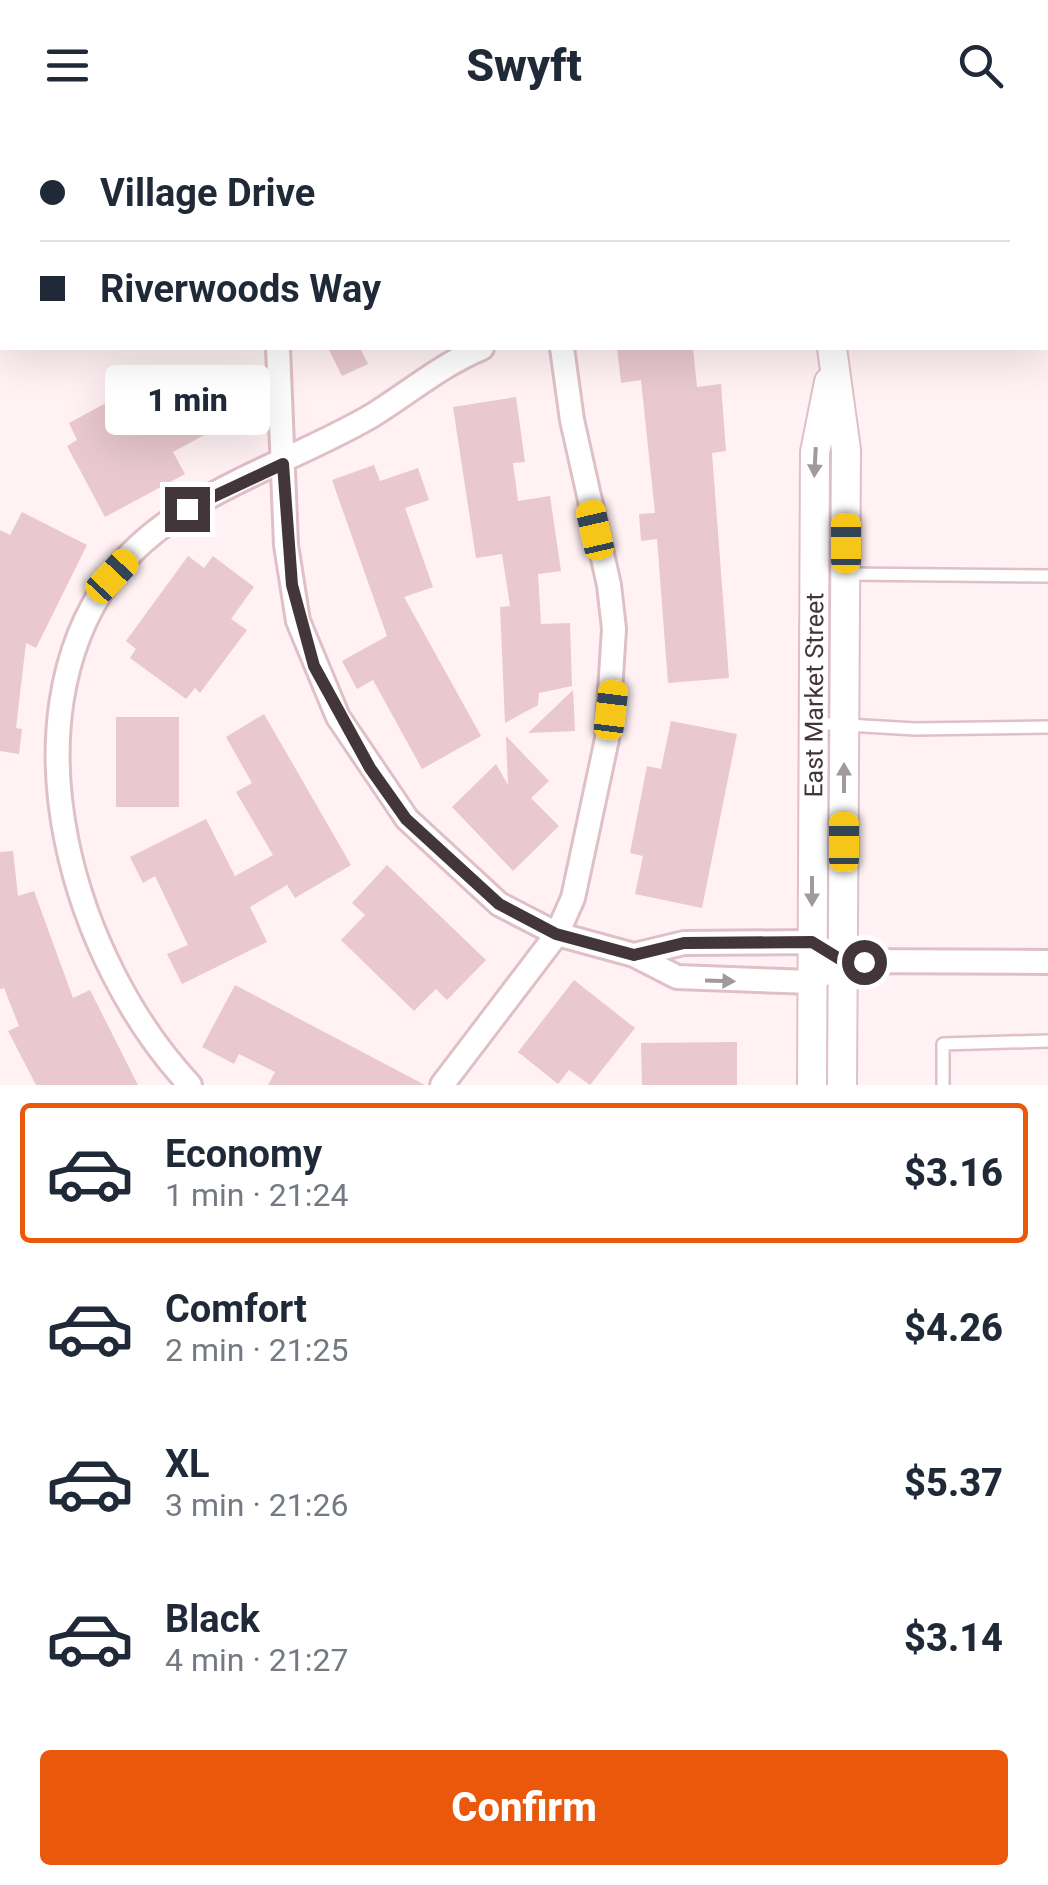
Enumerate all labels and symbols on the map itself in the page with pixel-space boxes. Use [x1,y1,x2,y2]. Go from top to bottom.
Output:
callout: 1 min [104,364,270,434]
one-way arrow [807,446,823,478]
route end [165,487,210,532]
car [574,497,616,563]
car [831,513,861,573]
car [81,544,143,608]
street label: East Market Street [799,592,829,798]
car [592,678,630,742]
one-way arrow [836,761,852,793]
car [829,812,859,872]
one-way arrow [804,876,820,908]
route start [842,940,887,985]
one-way arrow [705,973,737,989]

